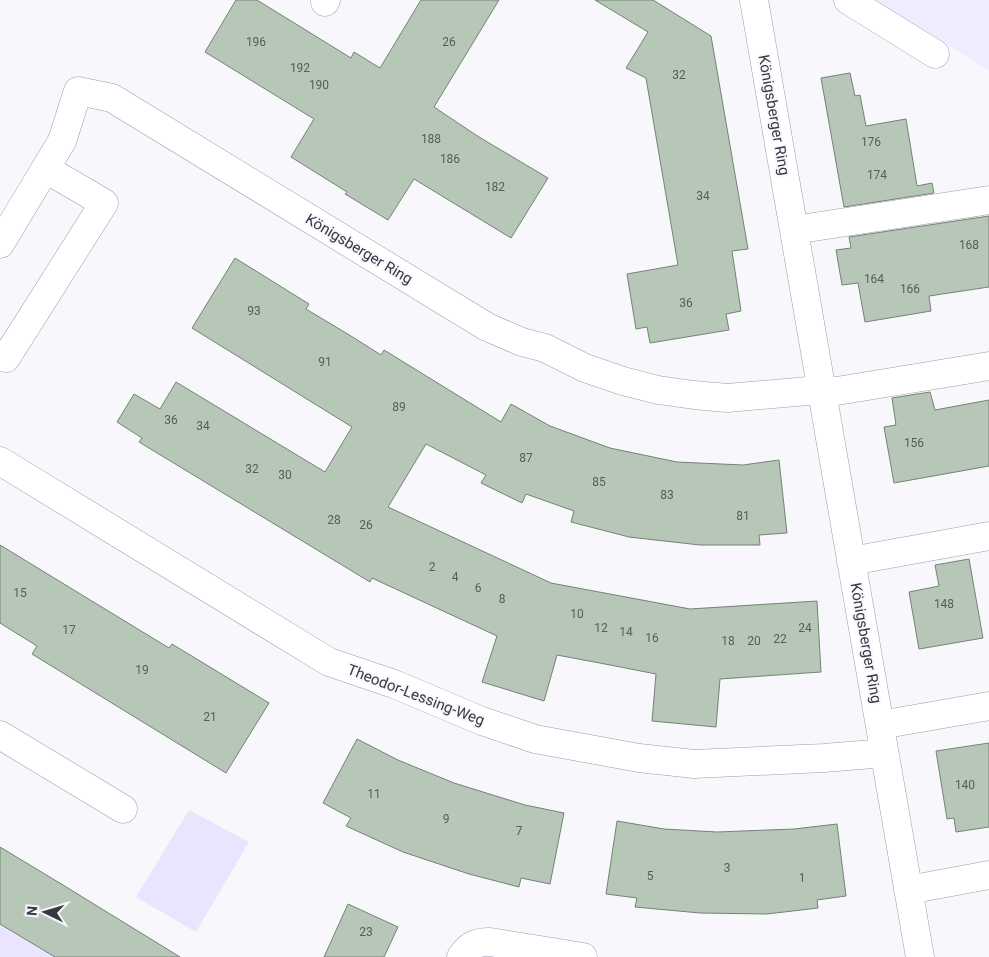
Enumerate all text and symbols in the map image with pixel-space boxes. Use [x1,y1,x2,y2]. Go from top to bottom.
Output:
house number: 196 [246,35,266,49]
house number: 26 [442,35,456,49]
street label: Königsberger Ring [755,53,793,177]
house number: 192 [290,61,310,75]
house number: 32 [672,68,686,82]
house number: 190 [309,78,329,92]
house number: 188 [421,132,441,146]
house number: 176 [861,135,881,149]
house number: 186 [440,152,460,166]
house number: 174 [867,168,887,182]
house number: 182 [485,180,505,194]
house number: 34 [696,189,710,203]
street label: Königsberger Ring [302,210,416,288]
house number: 168 [959,238,979,252]
house number: 164 [864,272,884,286]
house number: 166 [900,282,920,296]
house number: 36 [679,296,693,310]
house number: 93 [247,304,261,318]
house number: 91 [318,355,332,369]
house number: 89 [392,400,406,414]
house number: 36 [164,413,178,427]
house number: 34 [196,419,210,433]
house number: 156 [904,436,924,450]
house number: 87 [519,451,533,465]
house number: 32 [245,462,259,476]
house number: 30 [278,468,292,482]
house number: 85 [592,475,606,489]
house number: 83 [660,488,674,502]
house number: 81 [736,509,750,523]
house number: 28 [327,513,341,527]
house number: 26 [359,518,373,532]
house number: 2 [429,560,436,574]
house number: 4 [452,570,459,584]
house number: 6 [475,581,482,595]
street label: Königsberger Ring [847,581,885,705]
house number: 15 [13,586,27,600]
house number: 8 [499,592,506,606]
house number: 148 [934,597,954,611]
house number: 10 [570,607,584,621]
house number: 12 [594,621,608,635]
house number: 24 [798,621,812,635]
house number: 17 [62,623,76,637]
house number: 14 [619,625,633,639]
house number: 16 [645,631,659,645]
house number: 22 [773,632,787,646]
house number: 18 [721,634,735,648]
house number: 20 [747,634,761,648]
street label: Theodor-Lessing-Weg [345,661,487,729]
house number: 19 [135,663,149,677]
house number: 21 [203,710,217,724]
house number: 140 [955,778,975,792]
house number: 11 [367,787,381,801]
house number: 9 [443,812,449,826]
house number: 7 [516,824,523,838]
house number: 3 [724,861,730,875]
house number: 5 [647,869,654,883]
house number: 1 [799,871,805,885]
north arrow [20,887,70,937]
text: N [24,905,40,916]
house number: 23 [359,925,373,939]

